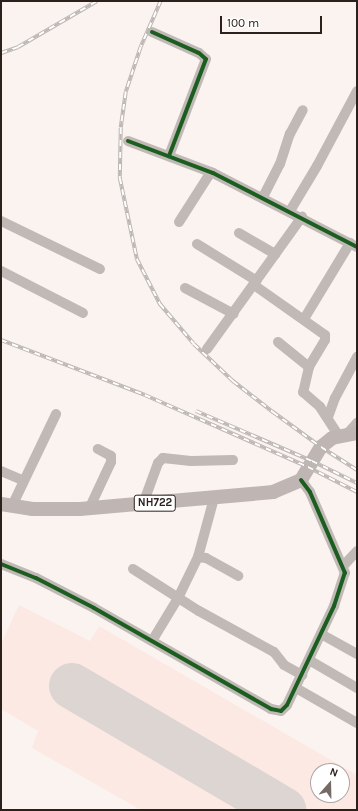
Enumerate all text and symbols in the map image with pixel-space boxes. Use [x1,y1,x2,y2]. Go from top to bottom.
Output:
scale bar [222,8,324,34]
text: 100 m [227,16,259,30]
road number: NH722 [133,494,177,512]
north arrow [310,763,350,803]
text: N [328,765,340,780]

